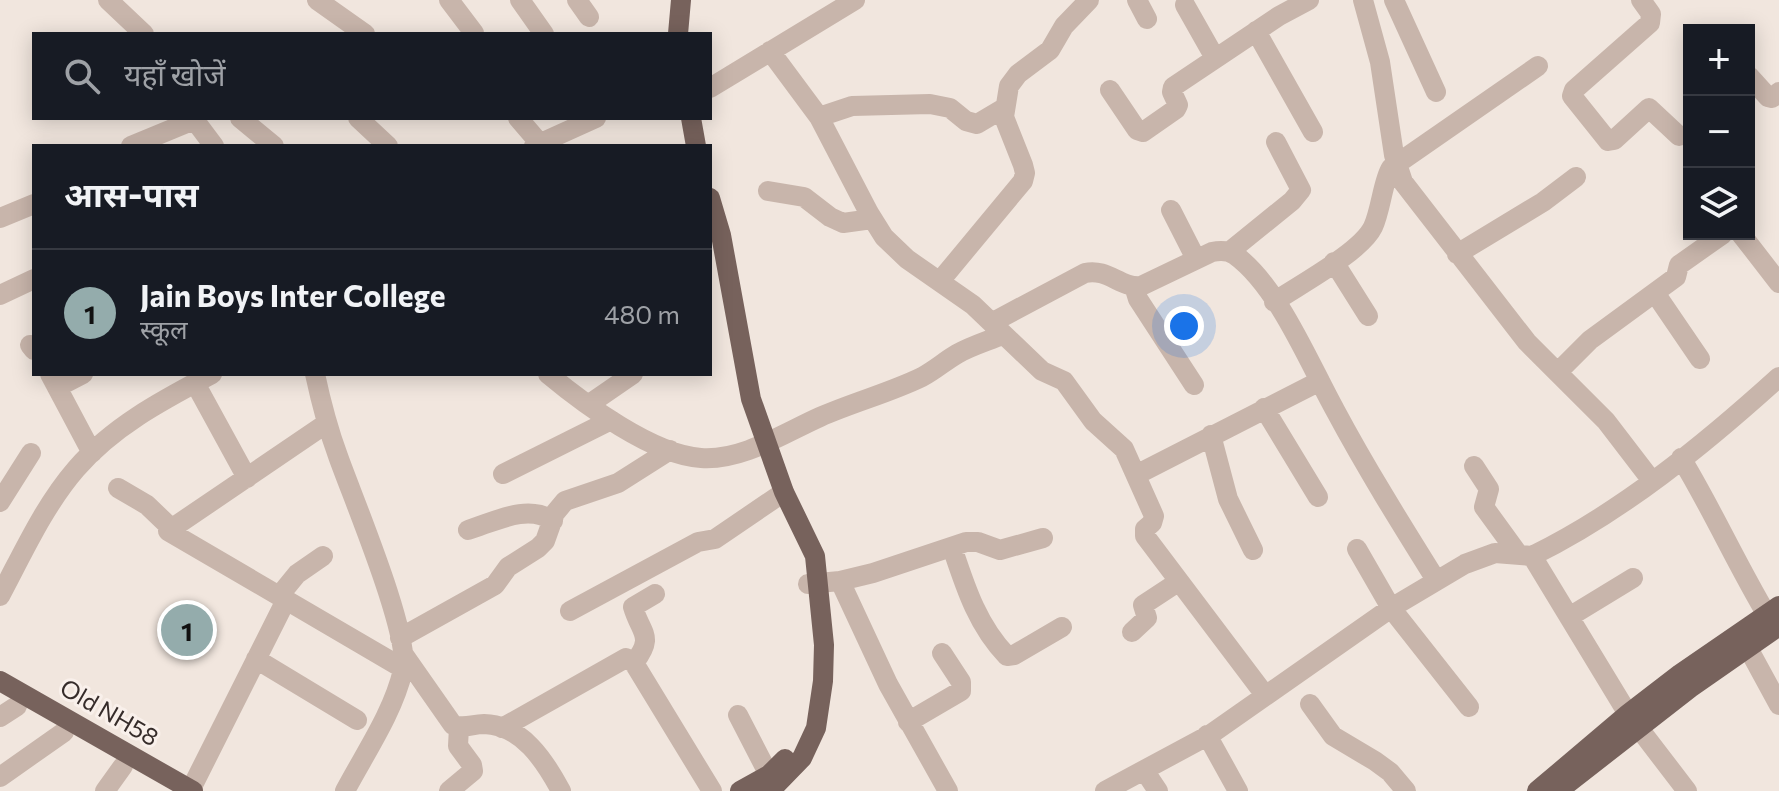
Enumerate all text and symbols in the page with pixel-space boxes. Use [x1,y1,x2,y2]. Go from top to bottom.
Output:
map controls [1683,24,1755,240]
button: + [1683,24,1755,96]
search box [32,32,712,120]
icon: search [60,54,104,98]
text: यहाँ खोजें [124,55,225,92]
button: − [1683,96,1755,168]
button: layers [1683,168,1755,240]
text: आस-पास [64,172,199,214]
text: Jain Boys Inter College [140,276,446,313]
text: 1 [84,298,96,329]
text: 480 m [604,298,680,329]
your location [1164,306,1204,346]
text: स्कूल [140,313,188,344]
pin: 1 [161,600,213,660]
street label: Old NH58 [55,672,164,751]

